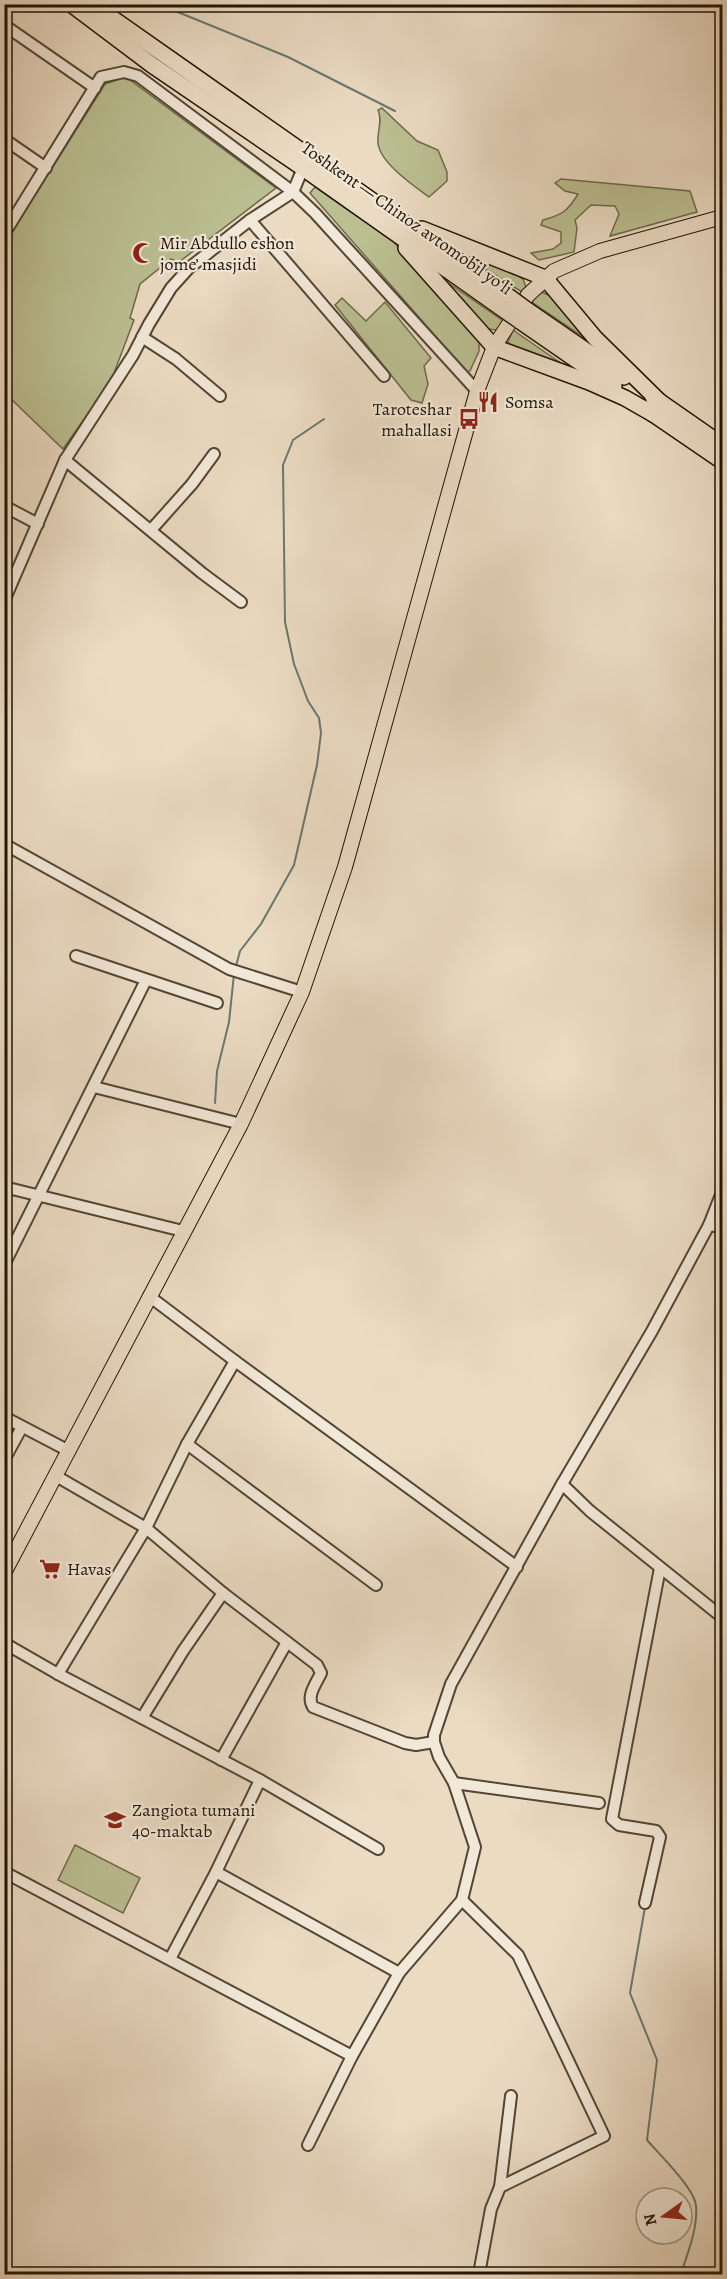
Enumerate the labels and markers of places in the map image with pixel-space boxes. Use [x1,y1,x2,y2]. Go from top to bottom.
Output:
place label: Mir Abdullo eshon jome’ masjidi [160,231,294,276]
mosque icon: Mir Abdullo eshon jome’ masjidi [131,241,155,265]
restaurant icon: Somsa [476,390,500,414]
place label: Somsa [505,390,554,414]
place label: Taroteshar mahallasi [373,397,452,442]
bus stop icon: Taroteshar mahallasi [457,407,481,431]
supermarket icon: Havas [38,1557,62,1581]
place label: Havas [67,1557,112,1581]
place label: Zangiota tumani 40-maktab [132,1798,255,1843]
school or university icon: Zangiota tumani 40-maktab [103,1808,127,1832]

